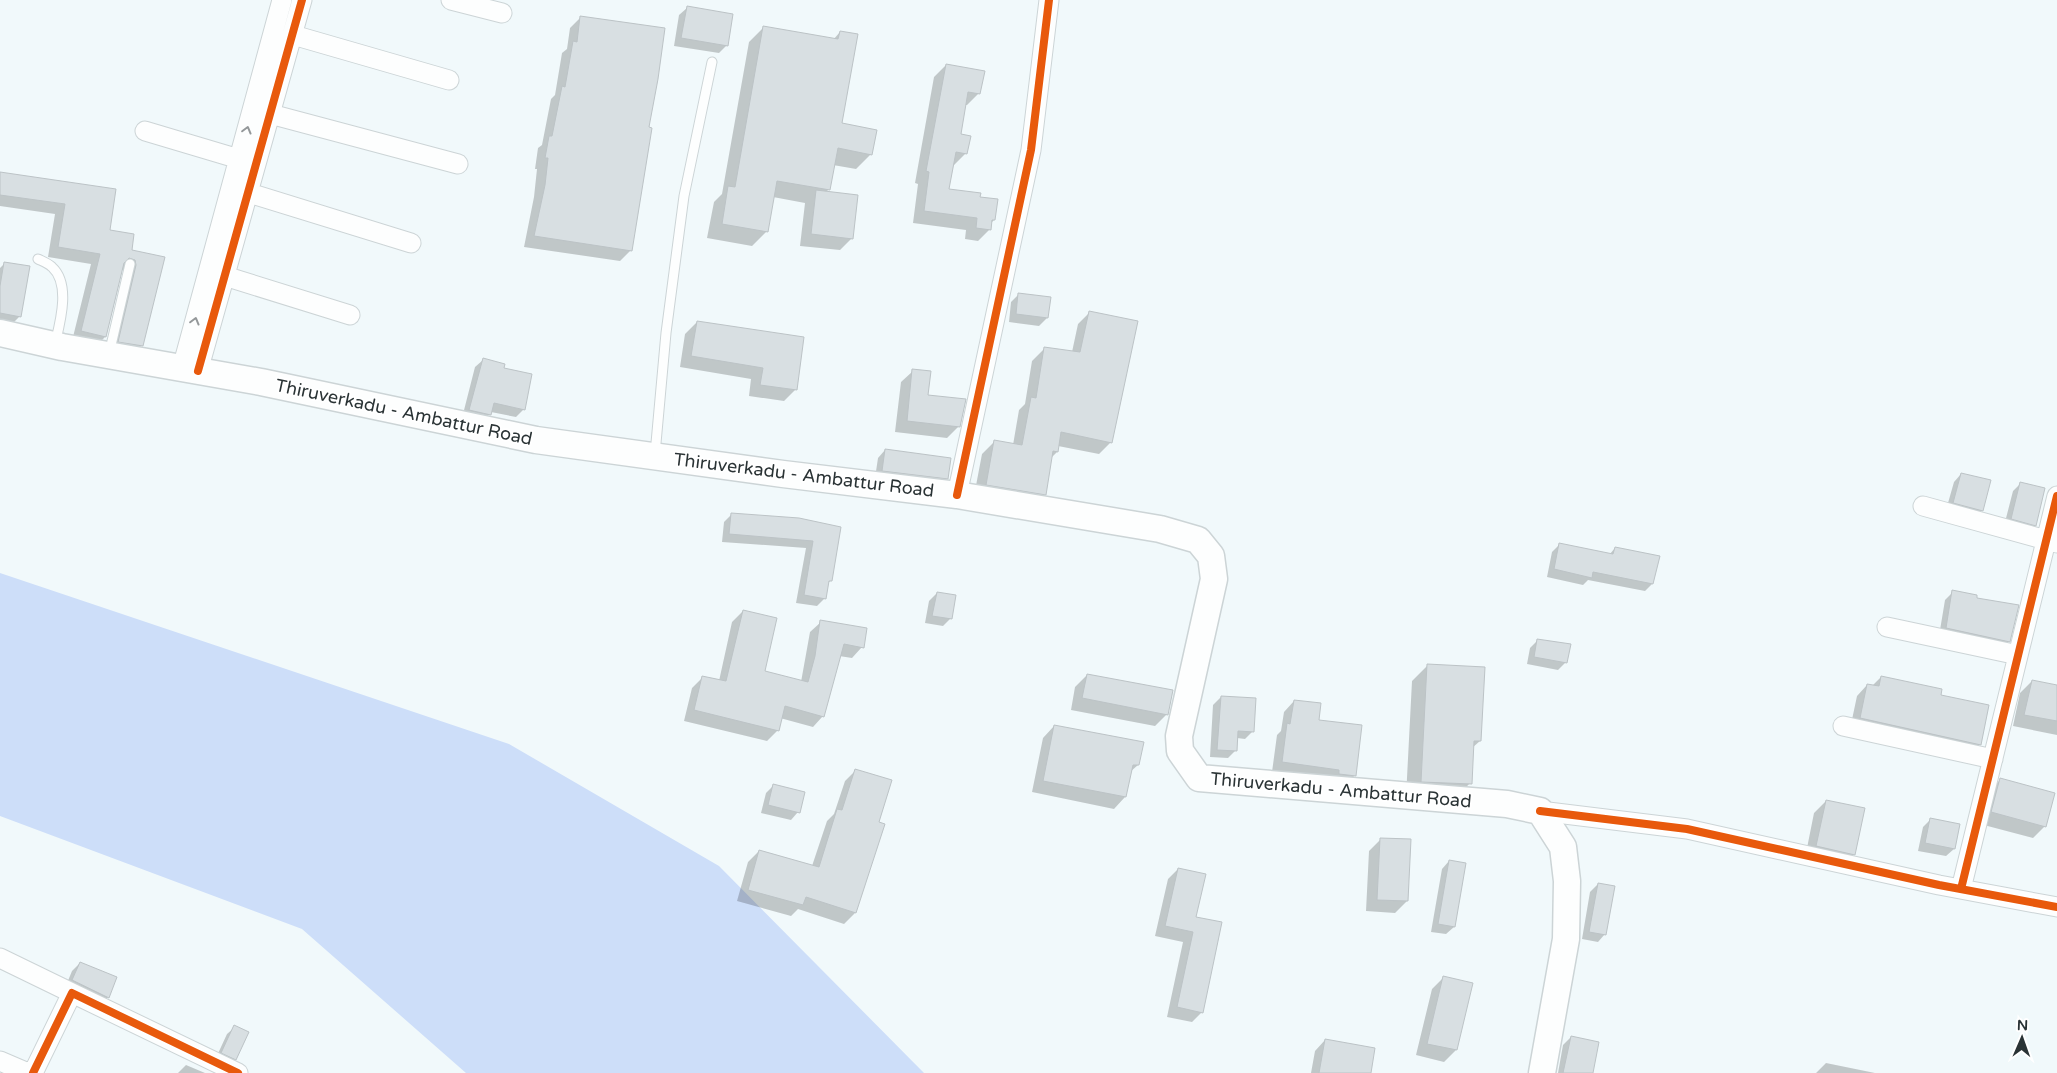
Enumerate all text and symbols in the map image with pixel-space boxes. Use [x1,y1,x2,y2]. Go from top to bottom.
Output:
one-way arrow [241,126,252,135]
one-way arrow [190,318,200,326]
street label: Thiruverkadu - Ambattur Road [274,374,534,450]
street label: Thiruverkadu - Ambattur Road [673,448,935,502]
street label: Thiruverkadu - Ambattur Road [1210,768,1472,812]
north arrow [1997,1013,2047,1063]
text: N [2017,1017,2028,1034]

